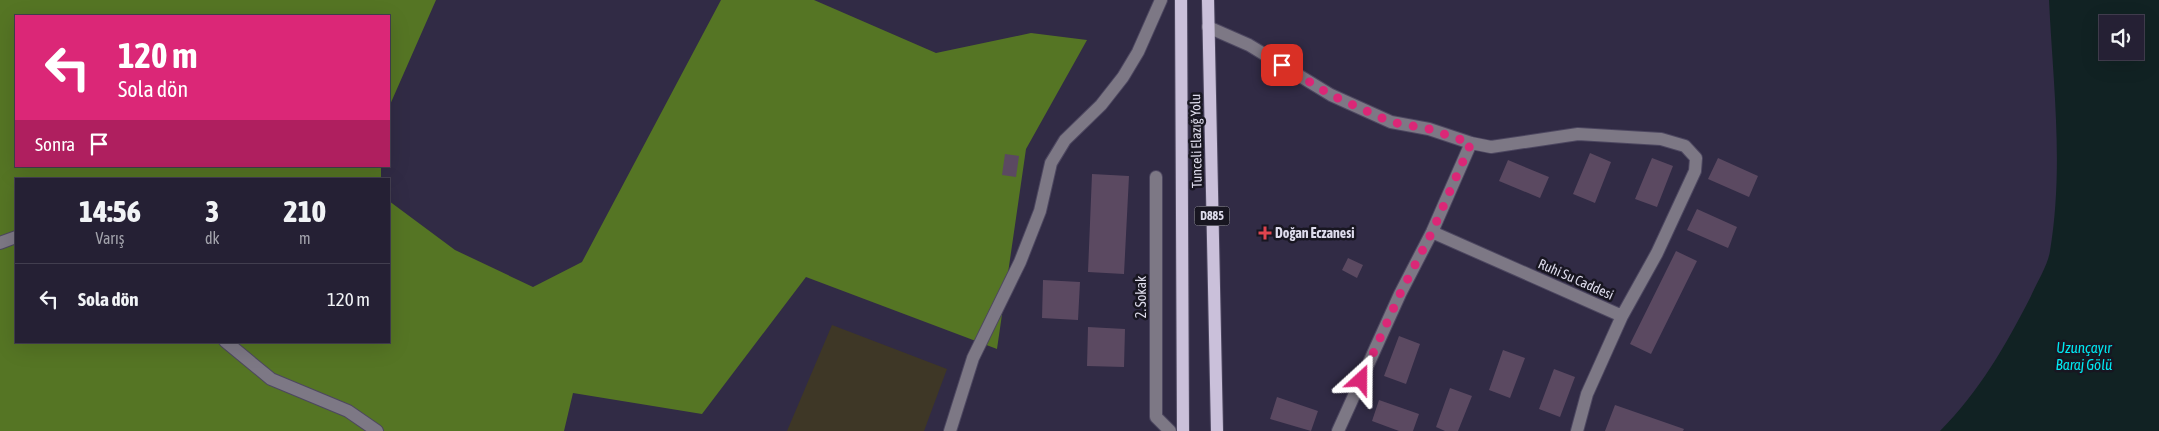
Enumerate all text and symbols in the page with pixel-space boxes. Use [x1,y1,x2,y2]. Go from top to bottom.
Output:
map controls [2099,15,2144,60]
button: sound [2099,15,2144,60]
icon: left [35,35,100,100]
text: 120 m [118,35,197,75]
pin [1261,44,1303,86]
icon: arrive [1268,51,1296,79]
text: Sola dön [118,76,188,102]
street label: Tunceli Elazığ Yolu [1187,94,1205,188]
icon: arrive [85,130,113,158]
text: Sonra [35,133,75,155]
text: 14:56 [79,194,141,228]
text: 3 [205,194,219,228]
text: 210 [284,194,326,228]
road number: D885 [1194,207,1230,226]
place label: Doğan Eczanesi [1275,225,1354,241]
marker: Doğan Eczanesi [1259,227,1271,239]
text: Varış [96,229,124,247]
text: dk [205,229,220,247]
text: m [299,229,311,247]
street label: Ruhi Su Caddesi [1536,255,1616,303]
street label: 2. Sokak [1133,276,1149,318]
icon: left [35,285,63,313]
text: Sola dön [78,288,139,310]
text: 120 m [327,288,370,310]
water label: Uzunçayır Baraj Gölü [2056,339,2112,373]
position arrow [1334,353,1386,405]

